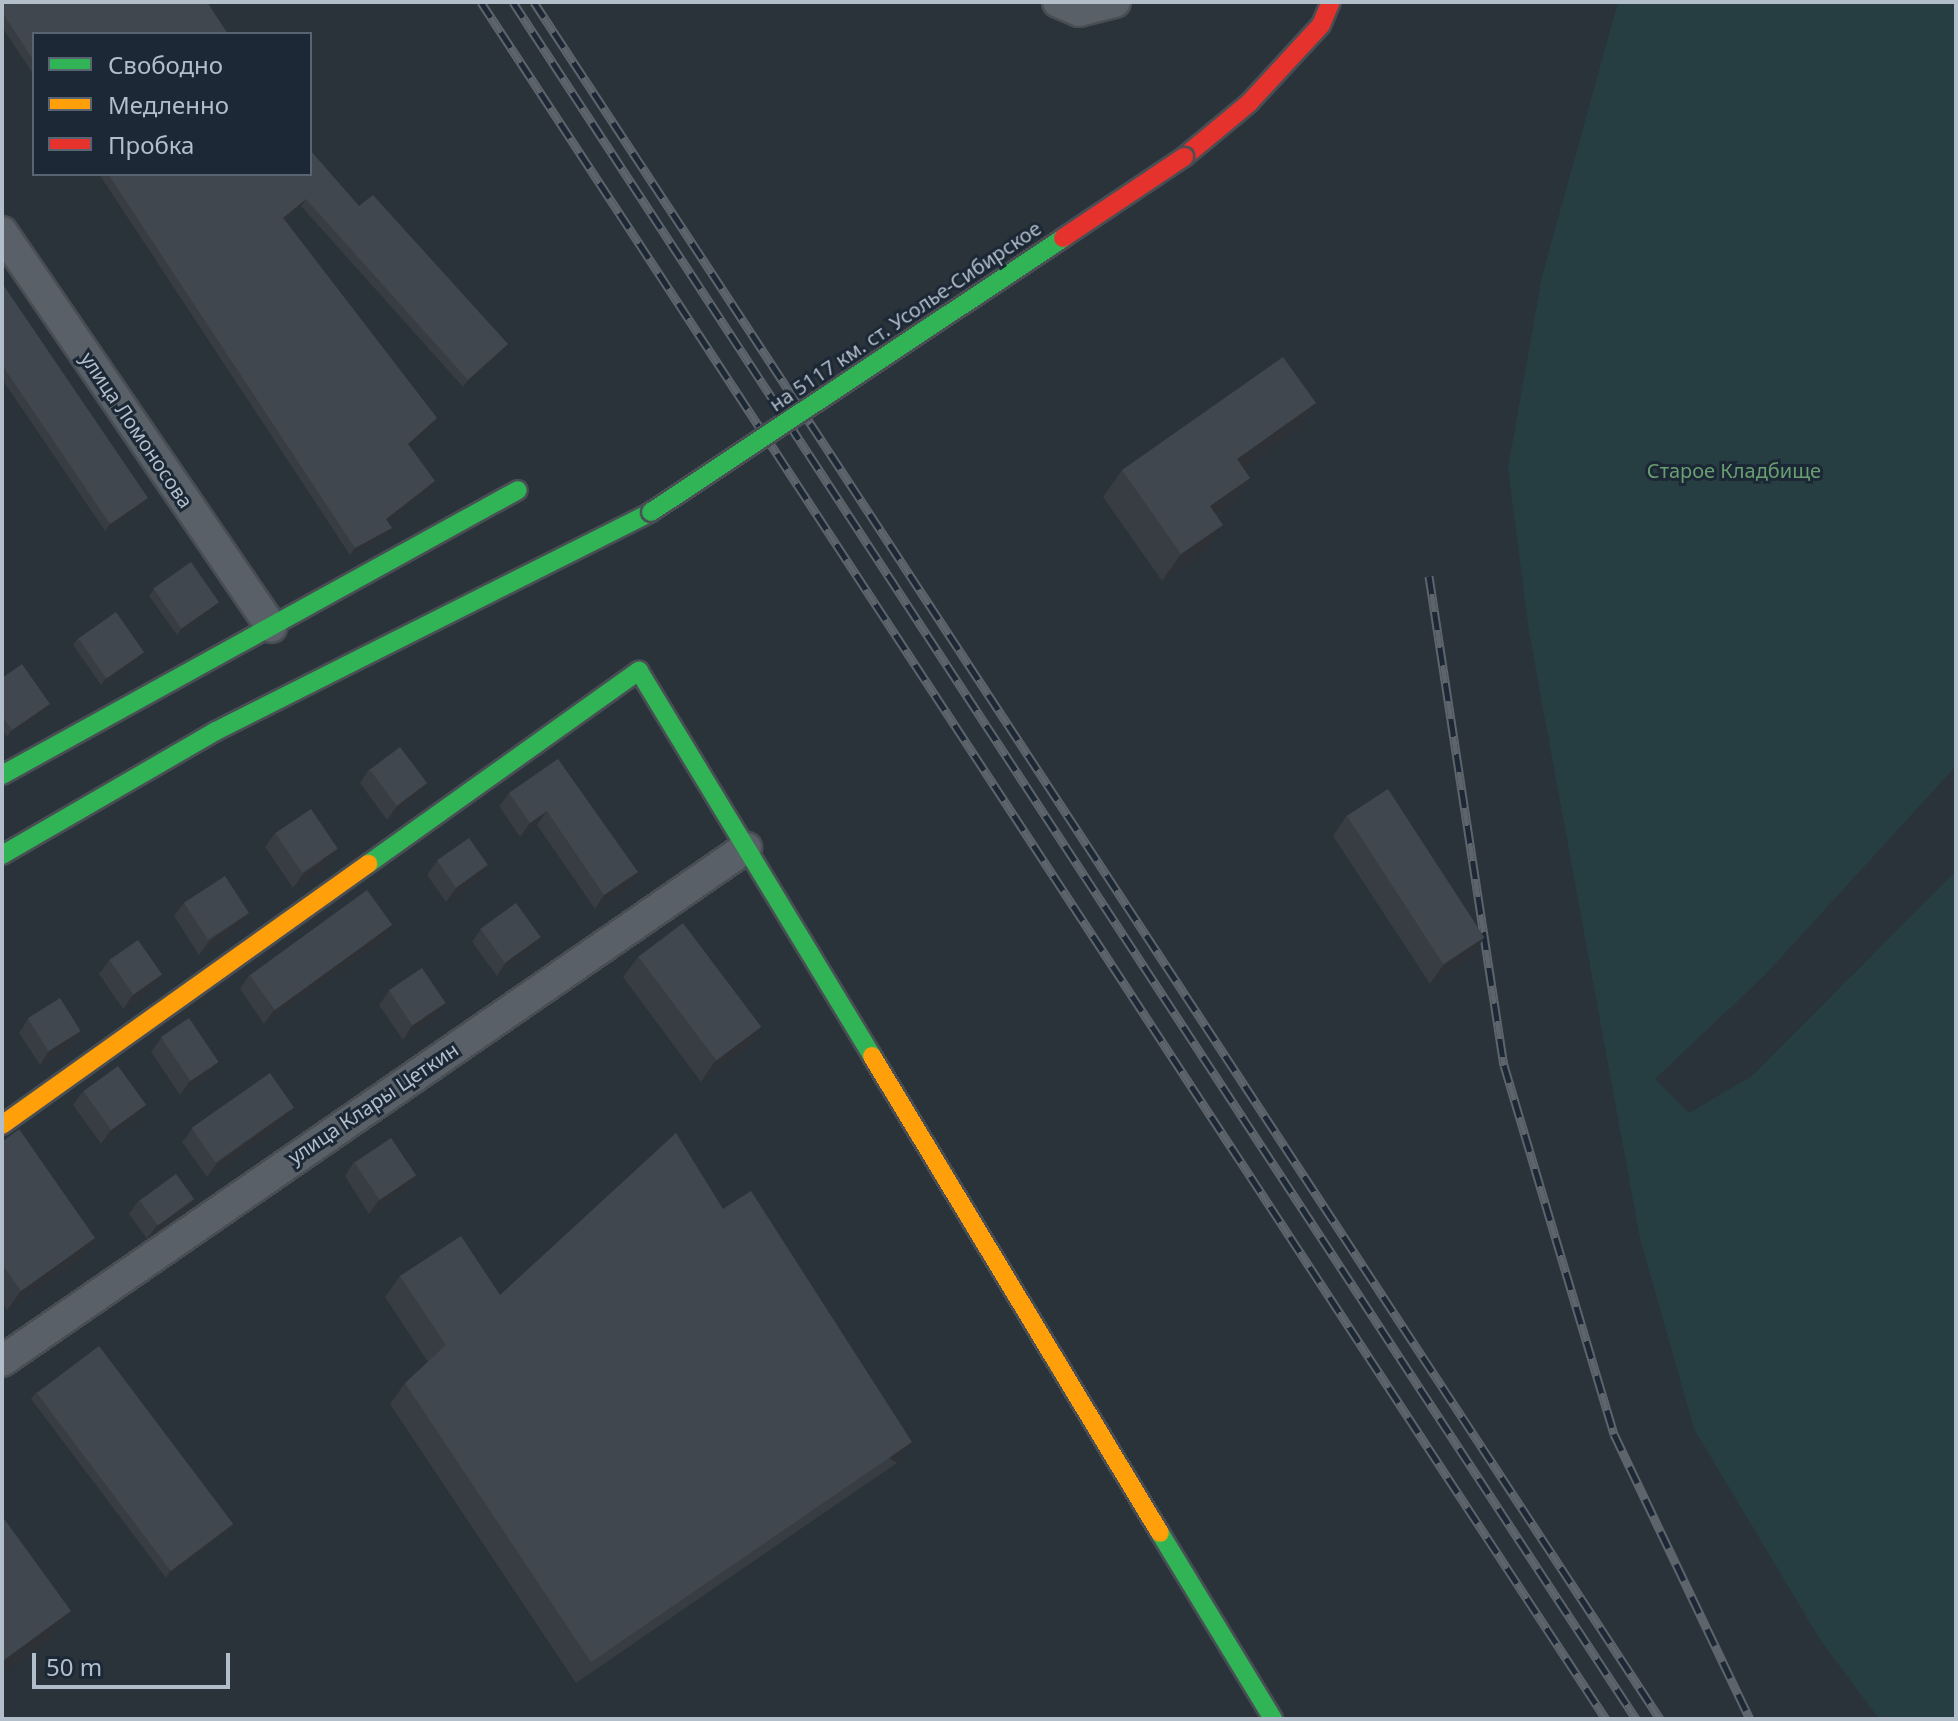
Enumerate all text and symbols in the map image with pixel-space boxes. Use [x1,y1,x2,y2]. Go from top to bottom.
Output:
legend [32,32,312,176]
text: Свободно [108,48,223,81]
text: Медленно [108,88,229,121]
text: Пробка [108,128,194,161]
street label: на 5117 км. ст. Усолье-Сибирское [765,216,1045,416]
street label: улица Ломоносова [76,347,198,513]
park label: Старое Кладбище [1647,458,1821,482]
street label: улица Клары Цеткин [283,1037,463,1169]
scale bar [36,1637,234,1687]
text: 50 m [46,1650,102,1683]

